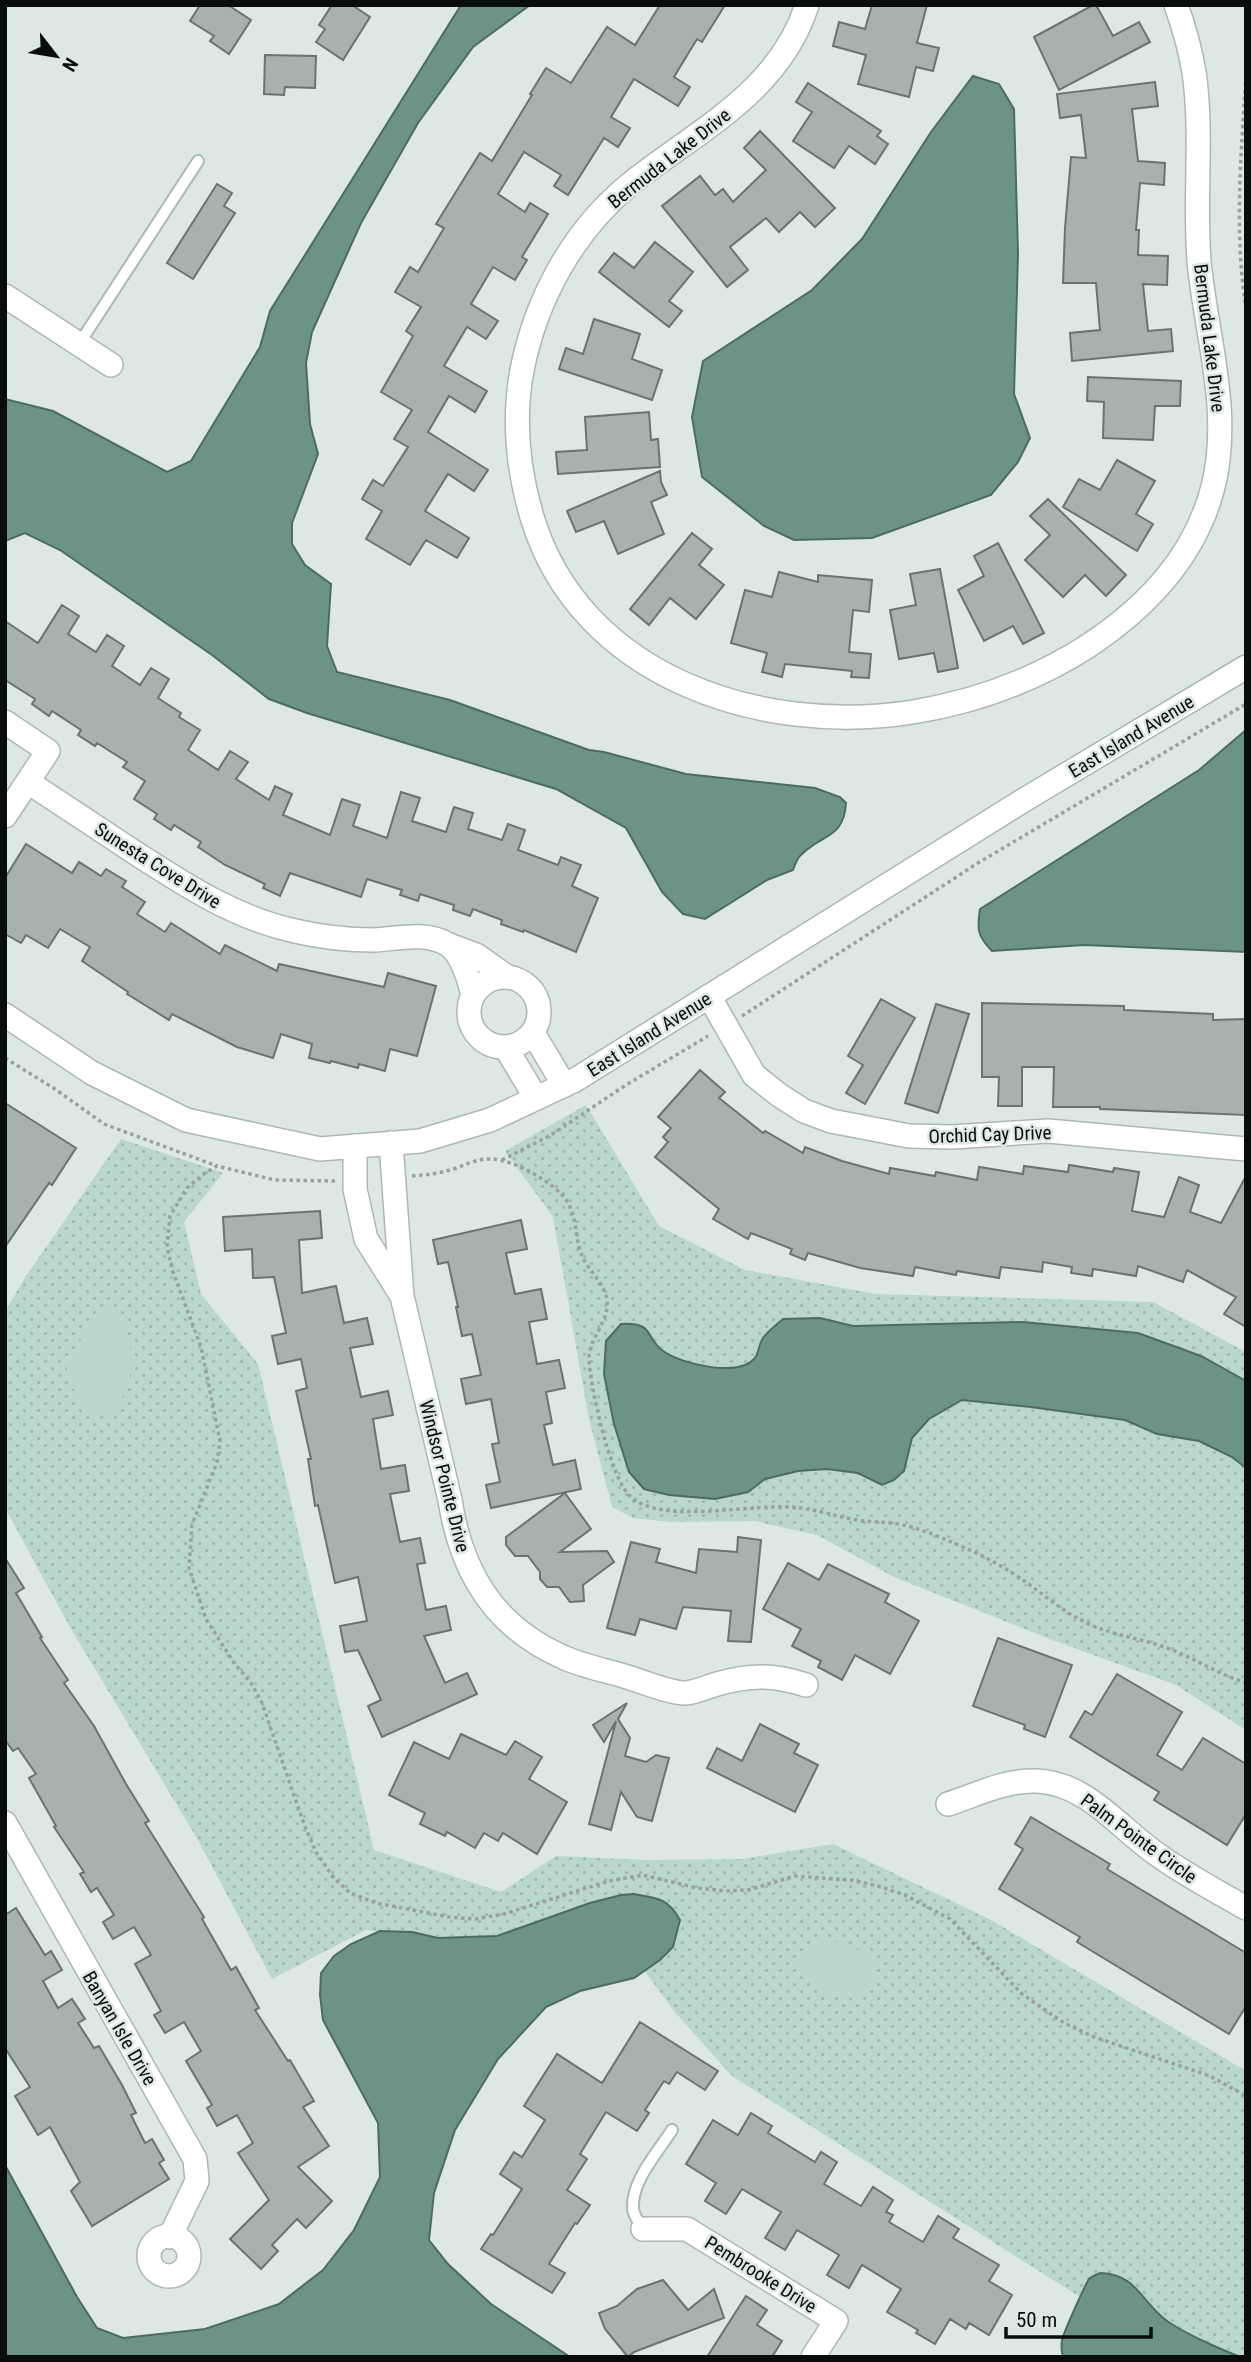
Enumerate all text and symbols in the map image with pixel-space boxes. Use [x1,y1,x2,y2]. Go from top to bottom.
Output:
north arrow [21,21,91,91]
text: N [57,54,83,75]
street label: Bermuda Lake Drive [603,103,735,213]
street label: Bermuda Lake Drive [1189,263,1230,414]
street label: East Island Avenue [1065,690,1198,783]
street label: Sunesta Cove Drive [90,817,225,913]
street label: East Island Avenue [583,987,716,1082]
street label: Orchid Cay Drive [928,1121,1052,1148]
street label: Windsor Pointe Drive [414,1398,475,1555]
street label: Palm Pointe Circle [1076,1789,1201,1888]
street label: Banyan Isle Drive [78,1967,162,2090]
street label: Pembrooke Drive [701,2231,821,2318]
scale bar [1006,2296,1151,2340]
text: 50 m [1016,2308,1057,2332]

